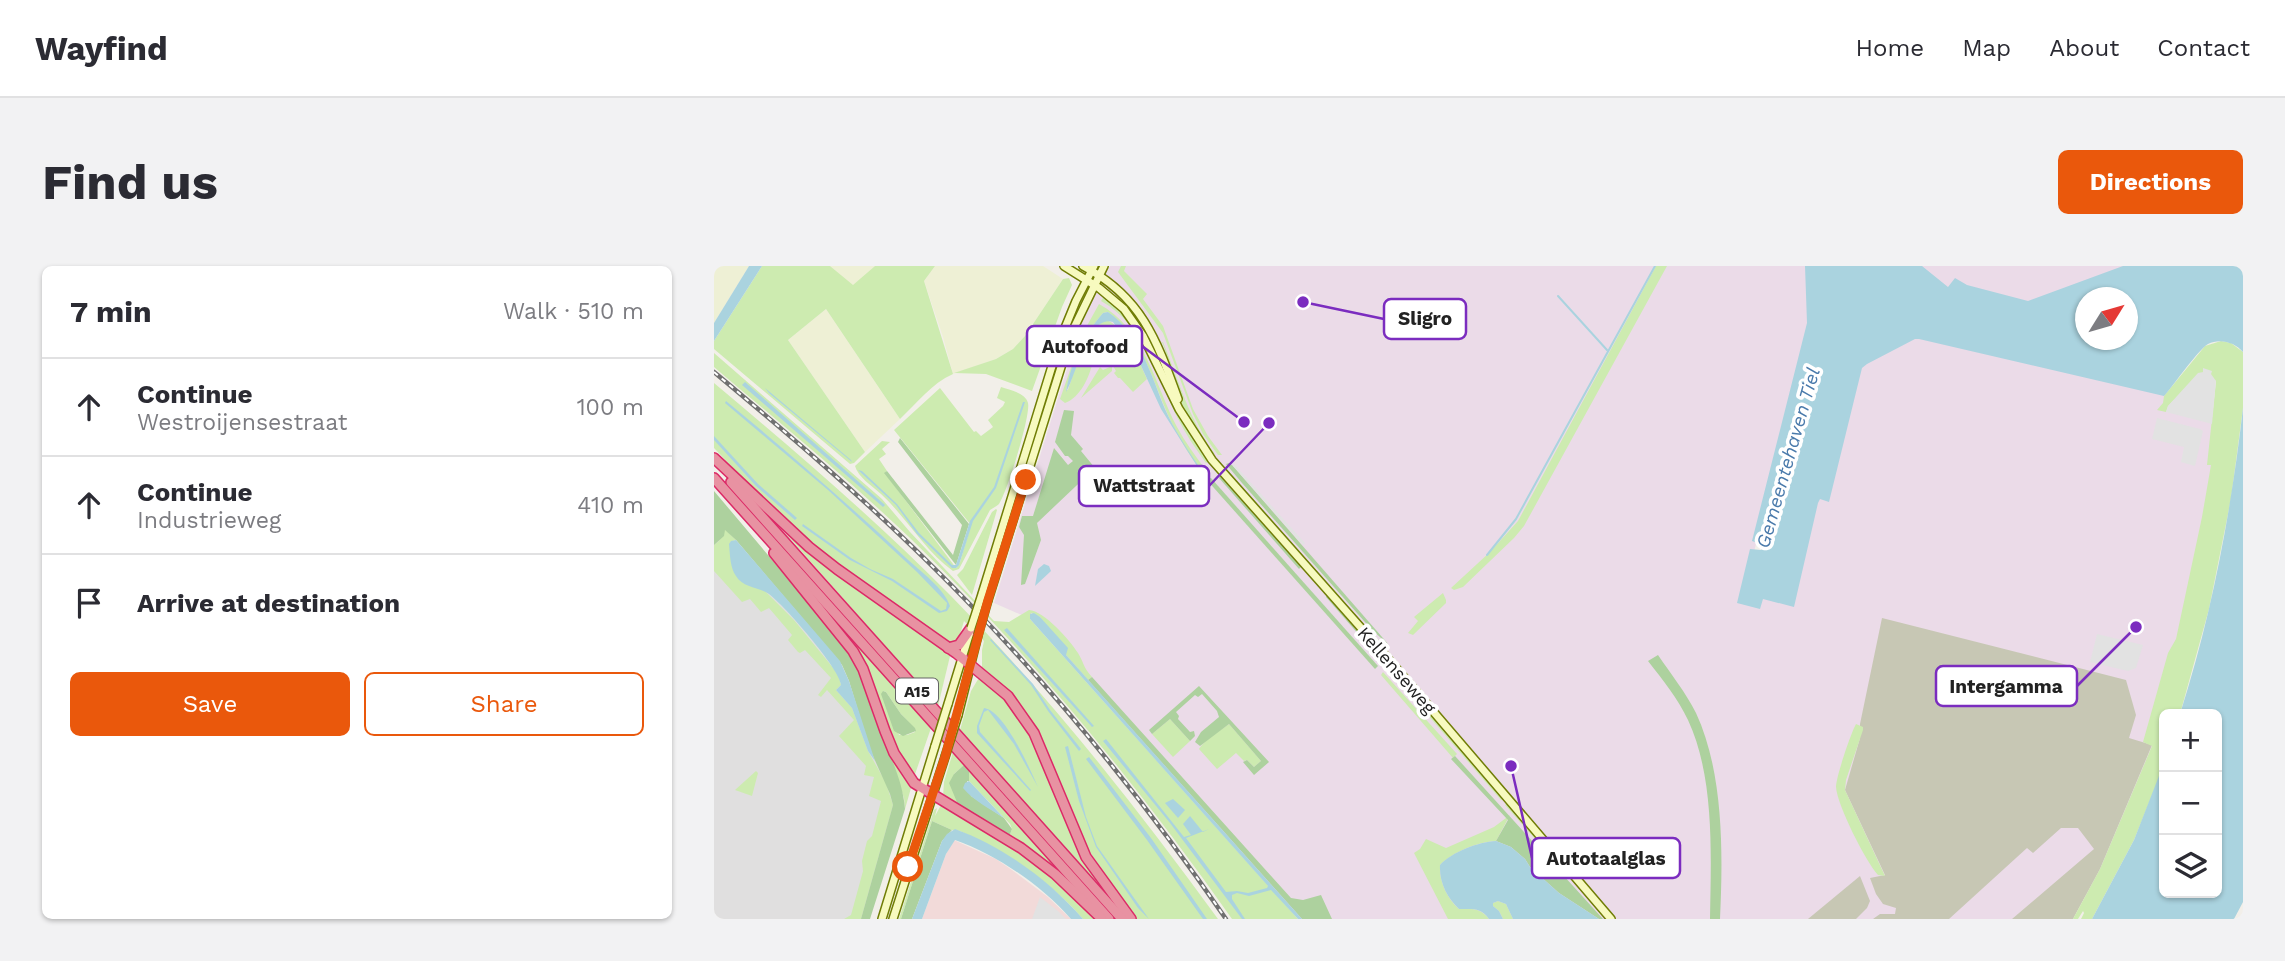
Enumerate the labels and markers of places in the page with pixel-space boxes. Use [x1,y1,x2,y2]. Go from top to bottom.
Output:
callout: Sligro [1384,299,1466,339]
callout: Autofood [1027,326,1142,366]
callout: Wattstraat [1079,466,1209,506]
callout: Intergamma [1936,666,2077,706]
callout: Autotaalglas [1532,838,1680,878]

